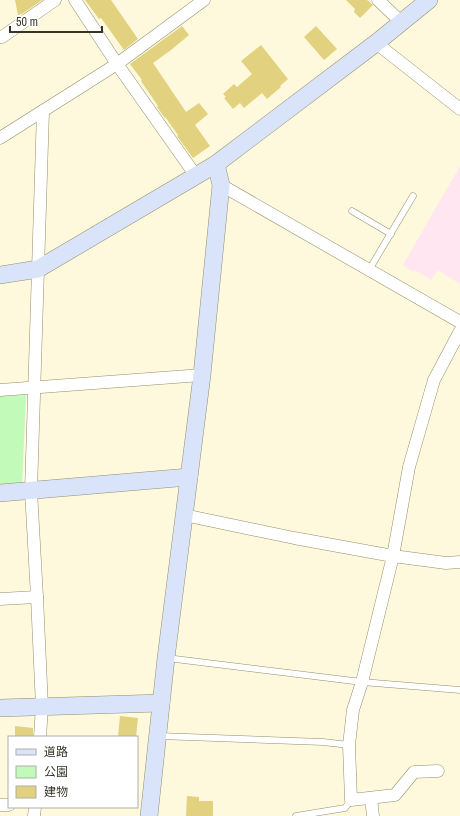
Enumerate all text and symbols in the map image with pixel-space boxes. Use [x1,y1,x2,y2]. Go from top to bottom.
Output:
scale bar [10,8,102,34]
text: 50 m [16,14,38,30]
legend [8,736,138,808]
text: 道路 [44,744,68,760]
text: 公園 [44,764,68,780]
text: 建物 [44,784,68,800]

